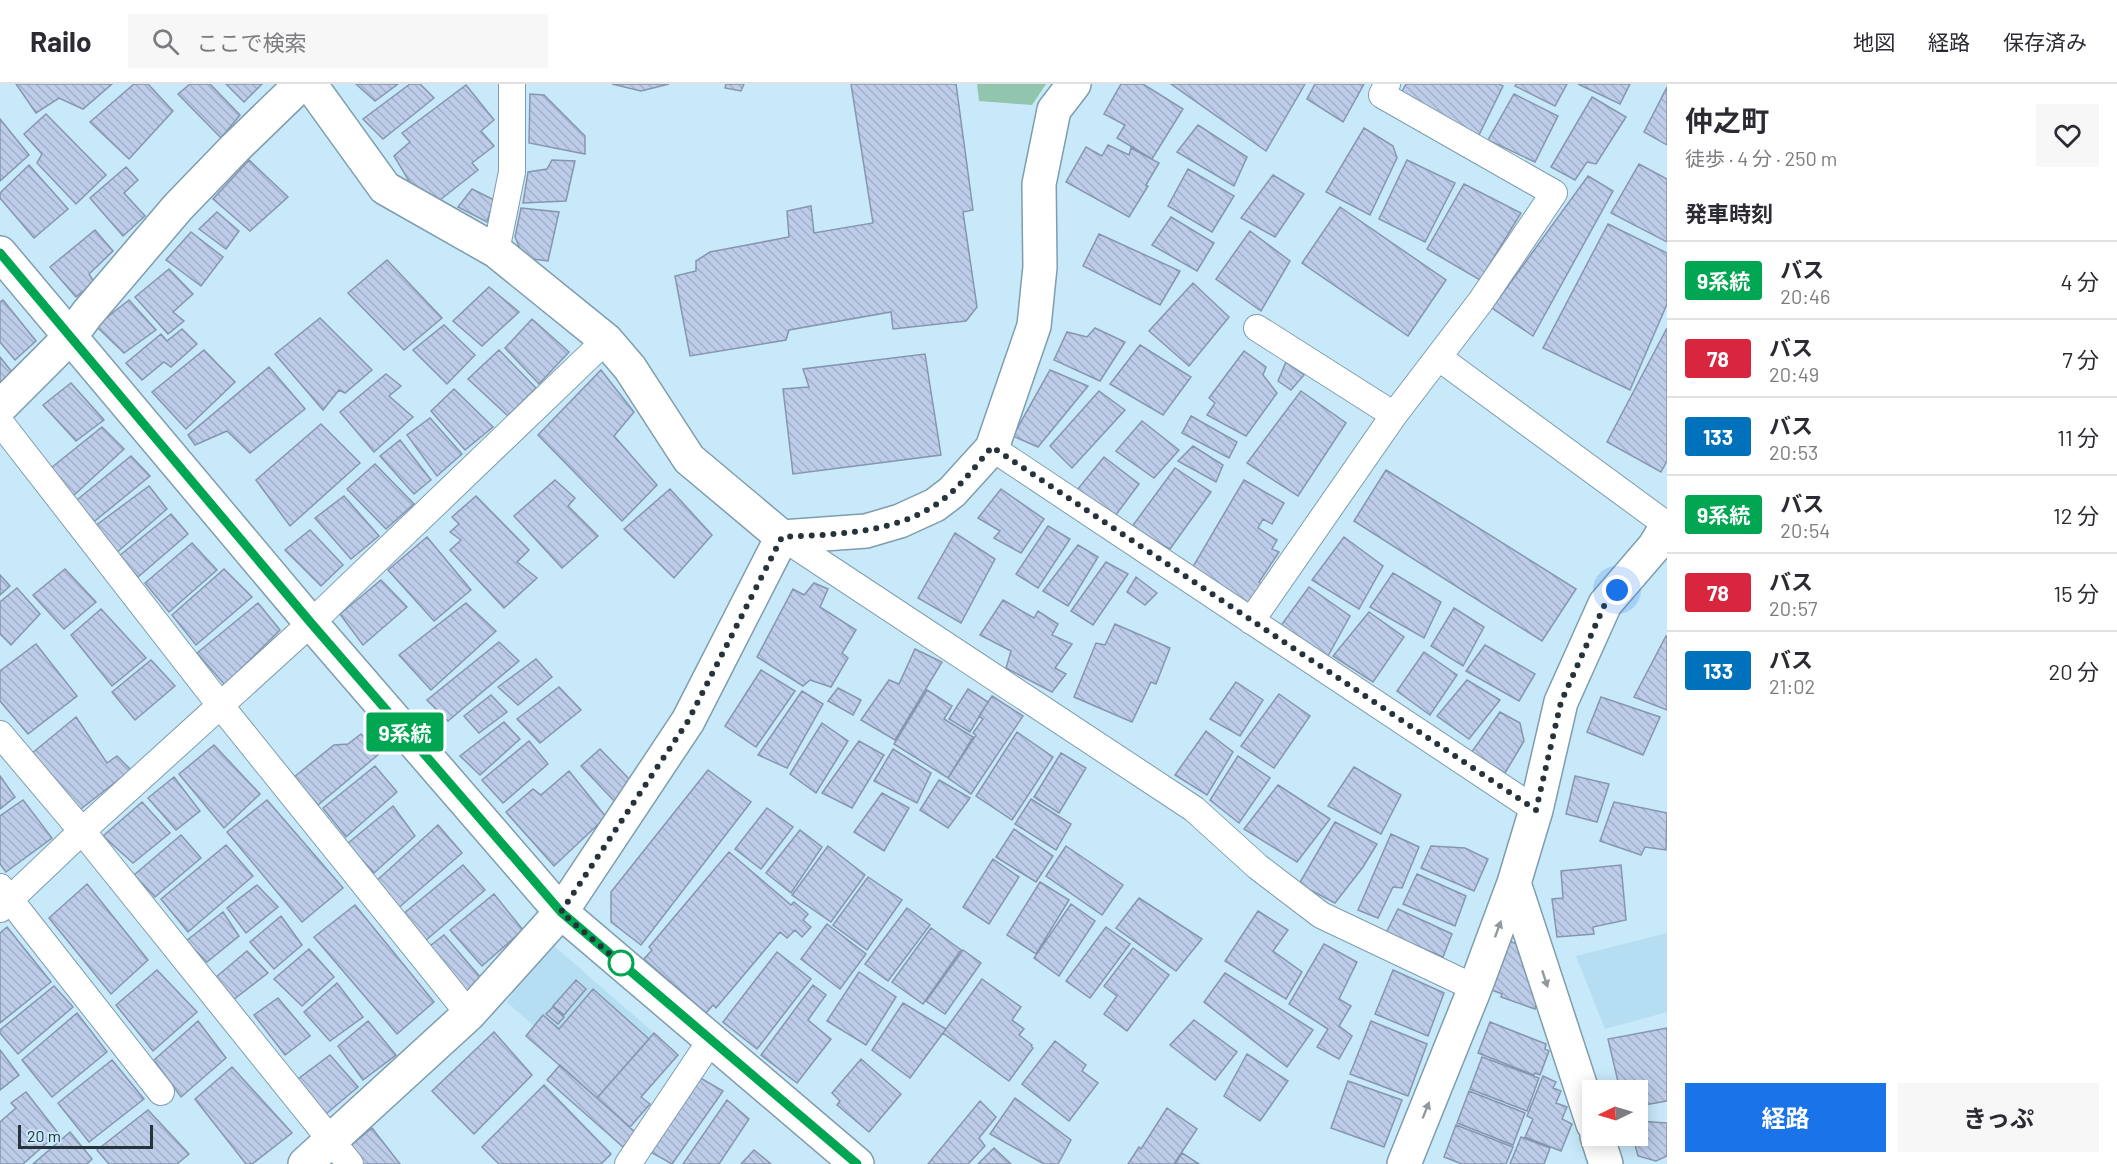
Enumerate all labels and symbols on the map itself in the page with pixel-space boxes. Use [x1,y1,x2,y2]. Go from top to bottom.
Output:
your location [1602,575,1632,605]
line badge: 9系統 [370,712,440,752]
one-way arrow [1493,919,1503,937]
unlabelled marker [608,950,634,976]
one-way arrow [1541,970,1551,988]
north arrow [1582,1080,1648,1146]
one-way arrow [1422,1101,1431,1119]
scale bar [18,1122,153,1150]

